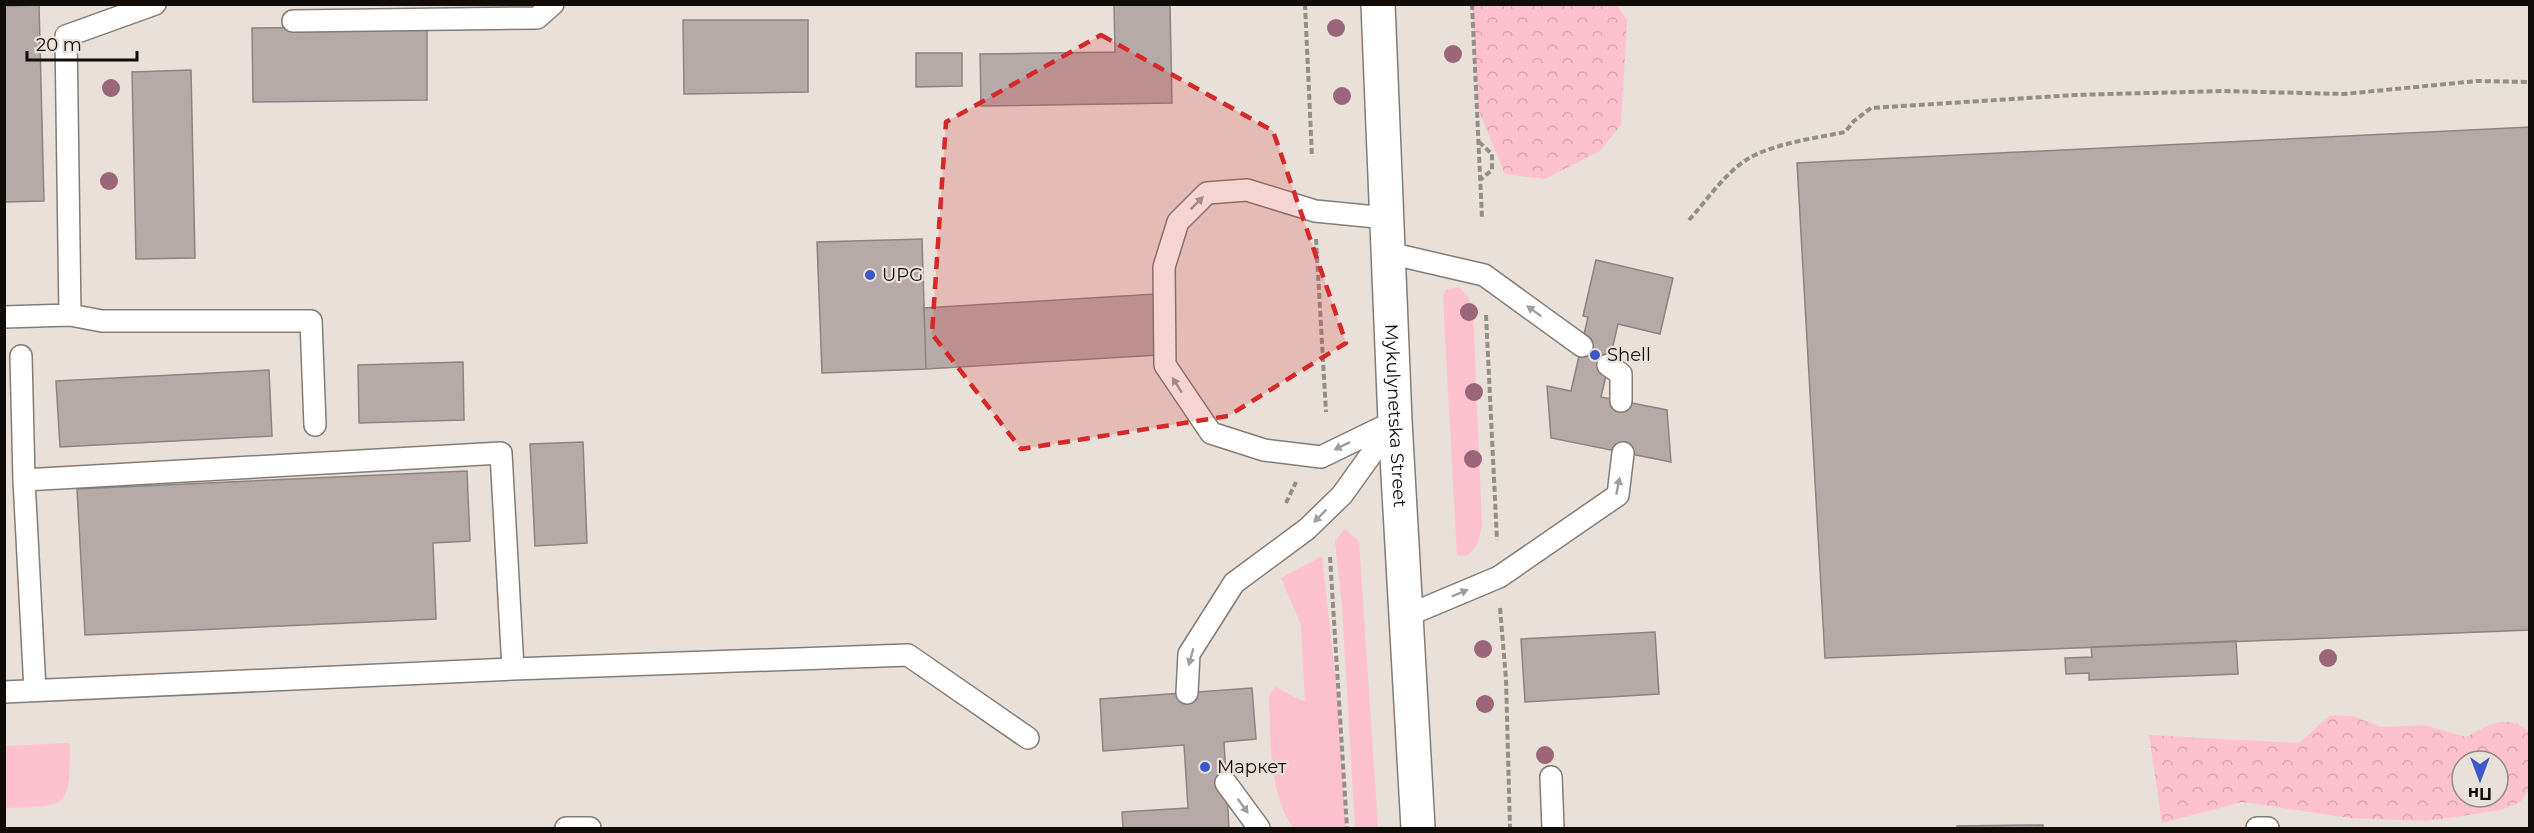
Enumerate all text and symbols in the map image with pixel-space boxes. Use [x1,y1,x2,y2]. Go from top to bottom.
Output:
scale bar [27,24,136,62]
text: 20 m [36,34,82,56]
one-way arrow [1189,197,1203,211]
place label: UPG [882,264,923,286]
marker: UPG [863,268,877,282]
one-way arrow [1527,305,1543,317]
street label: Mykulynetska Street [1380,323,1411,508]
place label: Shell [1607,344,1651,366]
marker: Shell [1588,348,1602,362]
one-way arrow [1172,377,1183,393]
one-way arrow [1334,442,1351,451]
one-way arrow [1614,476,1623,495]
one-way arrow [1314,509,1328,523]
one-way arrow [1452,589,1469,598]
one-way arrow [1186,648,1195,666]
north arrow [2450,749,2510,809]
place label: Маркет [1217,756,1287,778]
marker: Маркет [1198,760,1212,774]
text: Пн [2468,784,2492,803]
one-way arrow [1237,797,1249,813]

